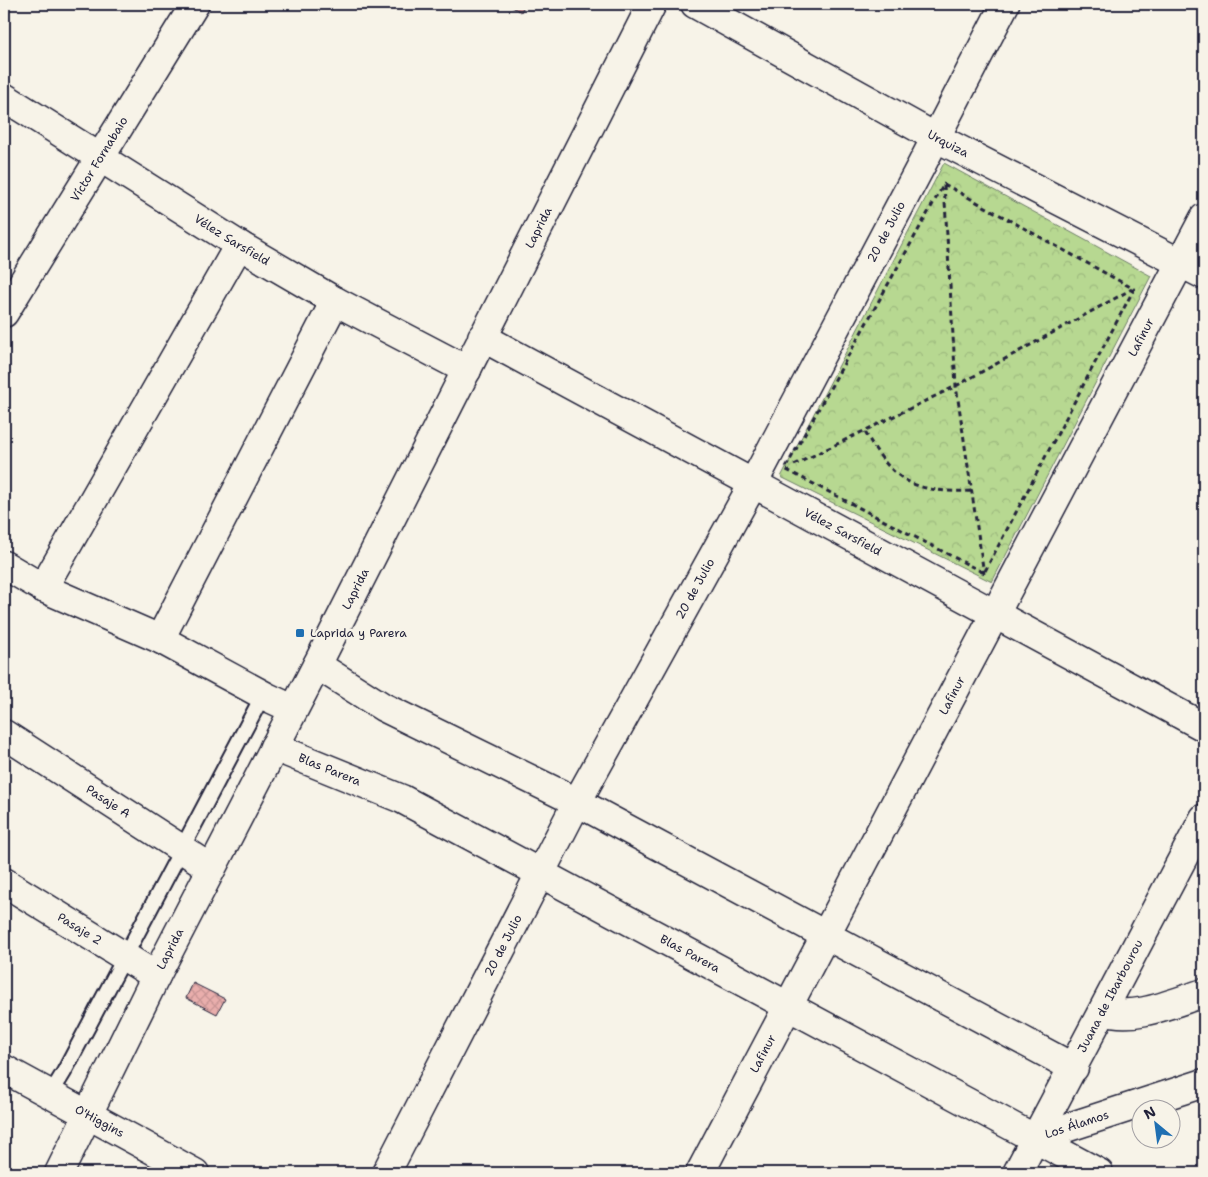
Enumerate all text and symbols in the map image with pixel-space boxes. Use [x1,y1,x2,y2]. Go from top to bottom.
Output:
street label: Víctor Fornabaio [67,114,131,205]
street label: Urquiza [925,126,972,161]
street label: 20 de Julio [863,198,909,265]
street label: Laprida [521,204,556,251]
street label: Vélez Sarsfield [191,211,273,269]
street label: Lafinur [1124,315,1158,359]
street label: Vélez Sarsfield [801,504,885,559]
street label: 20 de Julio [672,556,718,622]
street label: Laprida [338,565,373,612]
place label: Laprida y Parera [310,625,407,641]
marker: Laprida y Parera [294,627,306,639]
street label: Lafinur [935,673,969,718]
street label: Blas Parera [296,750,364,790]
street label: Pasaje A [83,781,134,822]
street label: Pasaje 2 [54,909,105,949]
street label: 20 de Julio [481,912,526,979]
street label: Laprida [153,925,187,972]
street label: Blas Parera [657,931,723,976]
street label: Juana de Ibarbourou [1074,937,1147,1055]
street label: Lafinur [746,1031,780,1076]
north arrow [1130,1100,1180,1150]
street label: O'Higgins [72,1101,127,1141]
text: N [1140,1102,1159,1123]
street label: Los Álamos [1043,1106,1111,1142]

